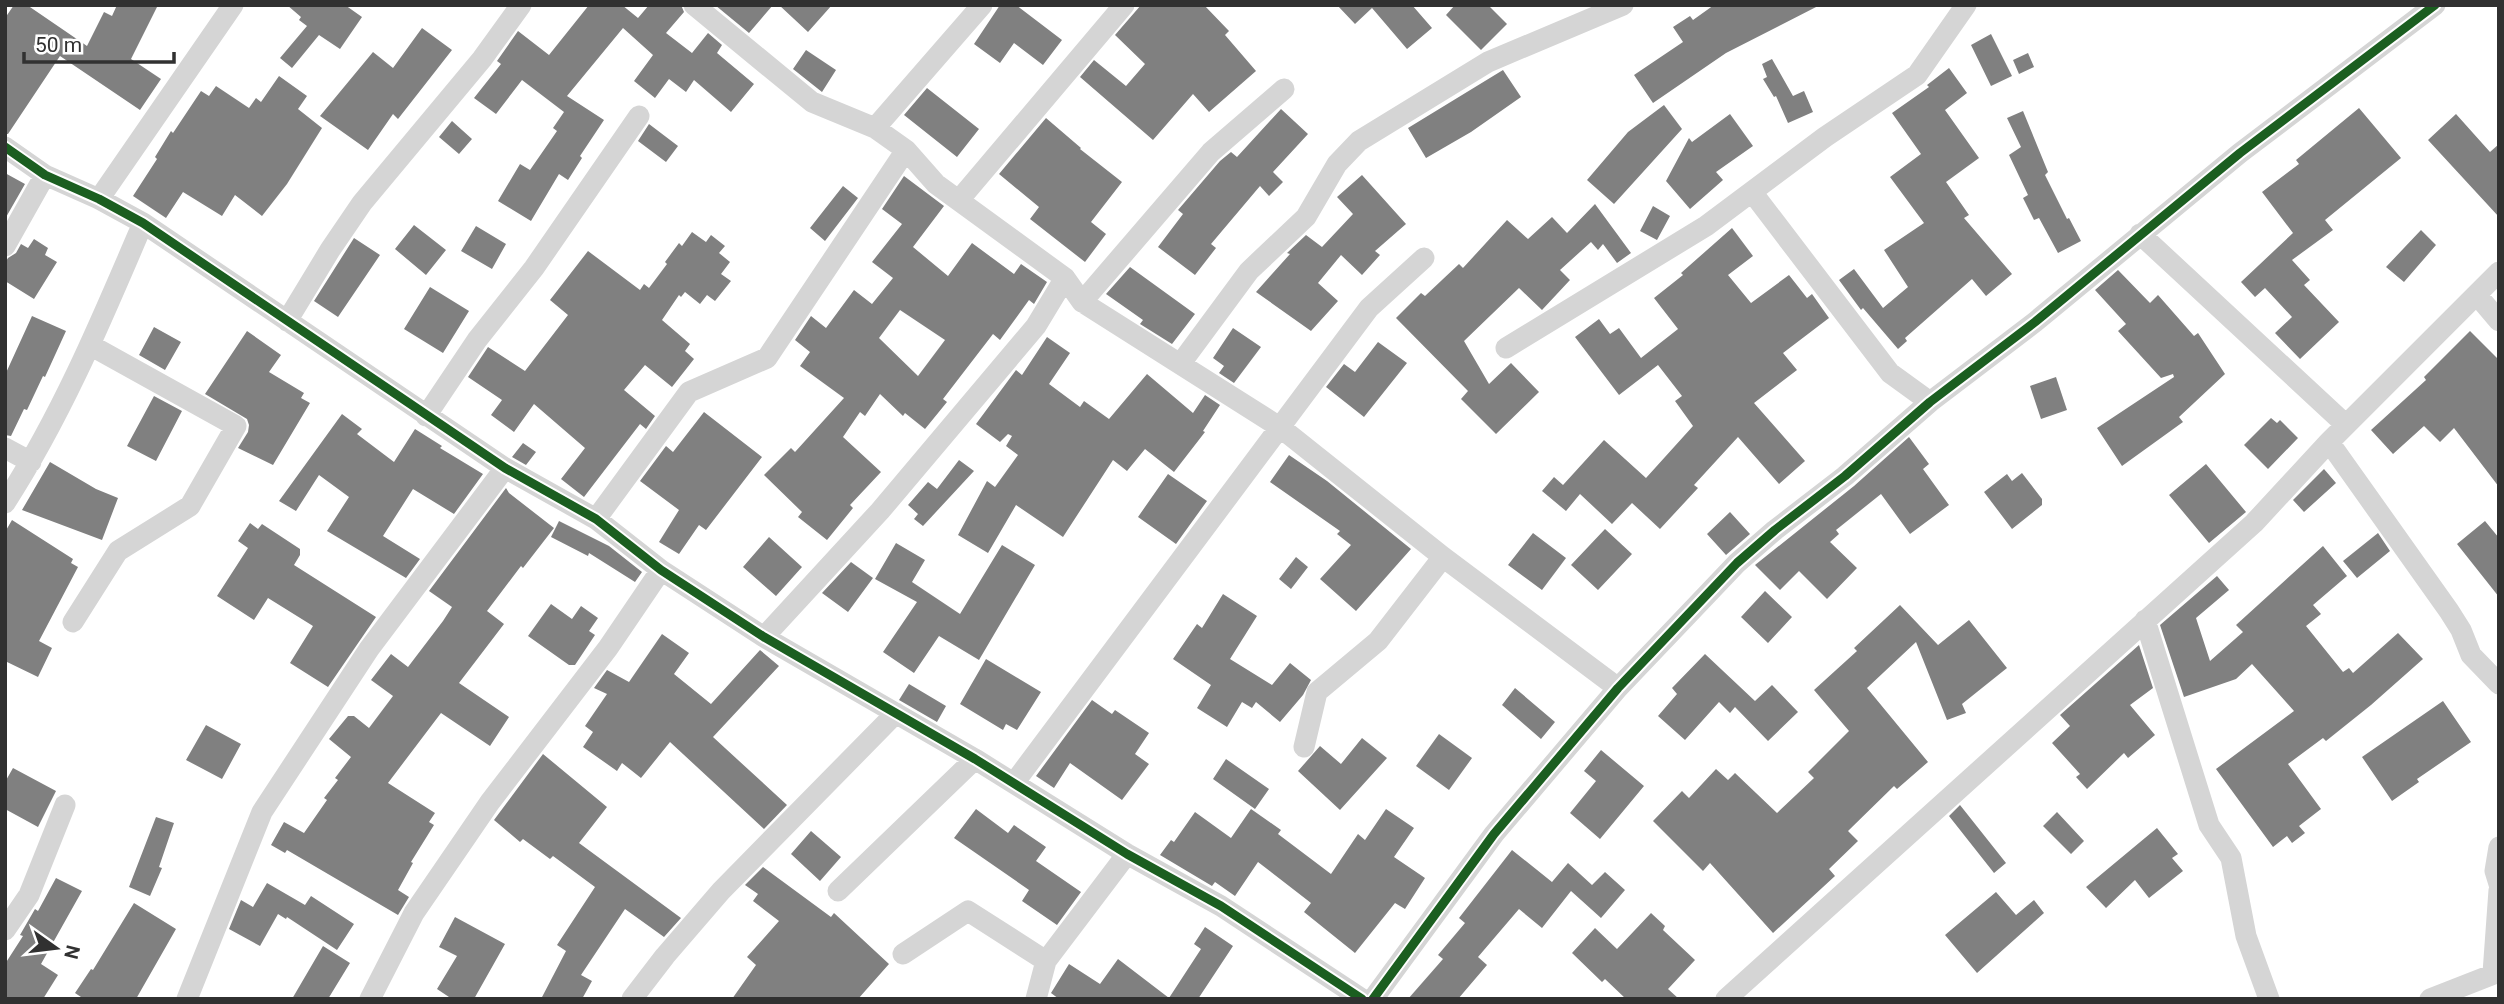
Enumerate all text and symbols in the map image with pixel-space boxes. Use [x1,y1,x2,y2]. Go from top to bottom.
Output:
scale bar [24,21,175,65]
text: 50 m [35,33,82,57]
north arrow [21,913,91,983]
text: N [59,943,85,961]

